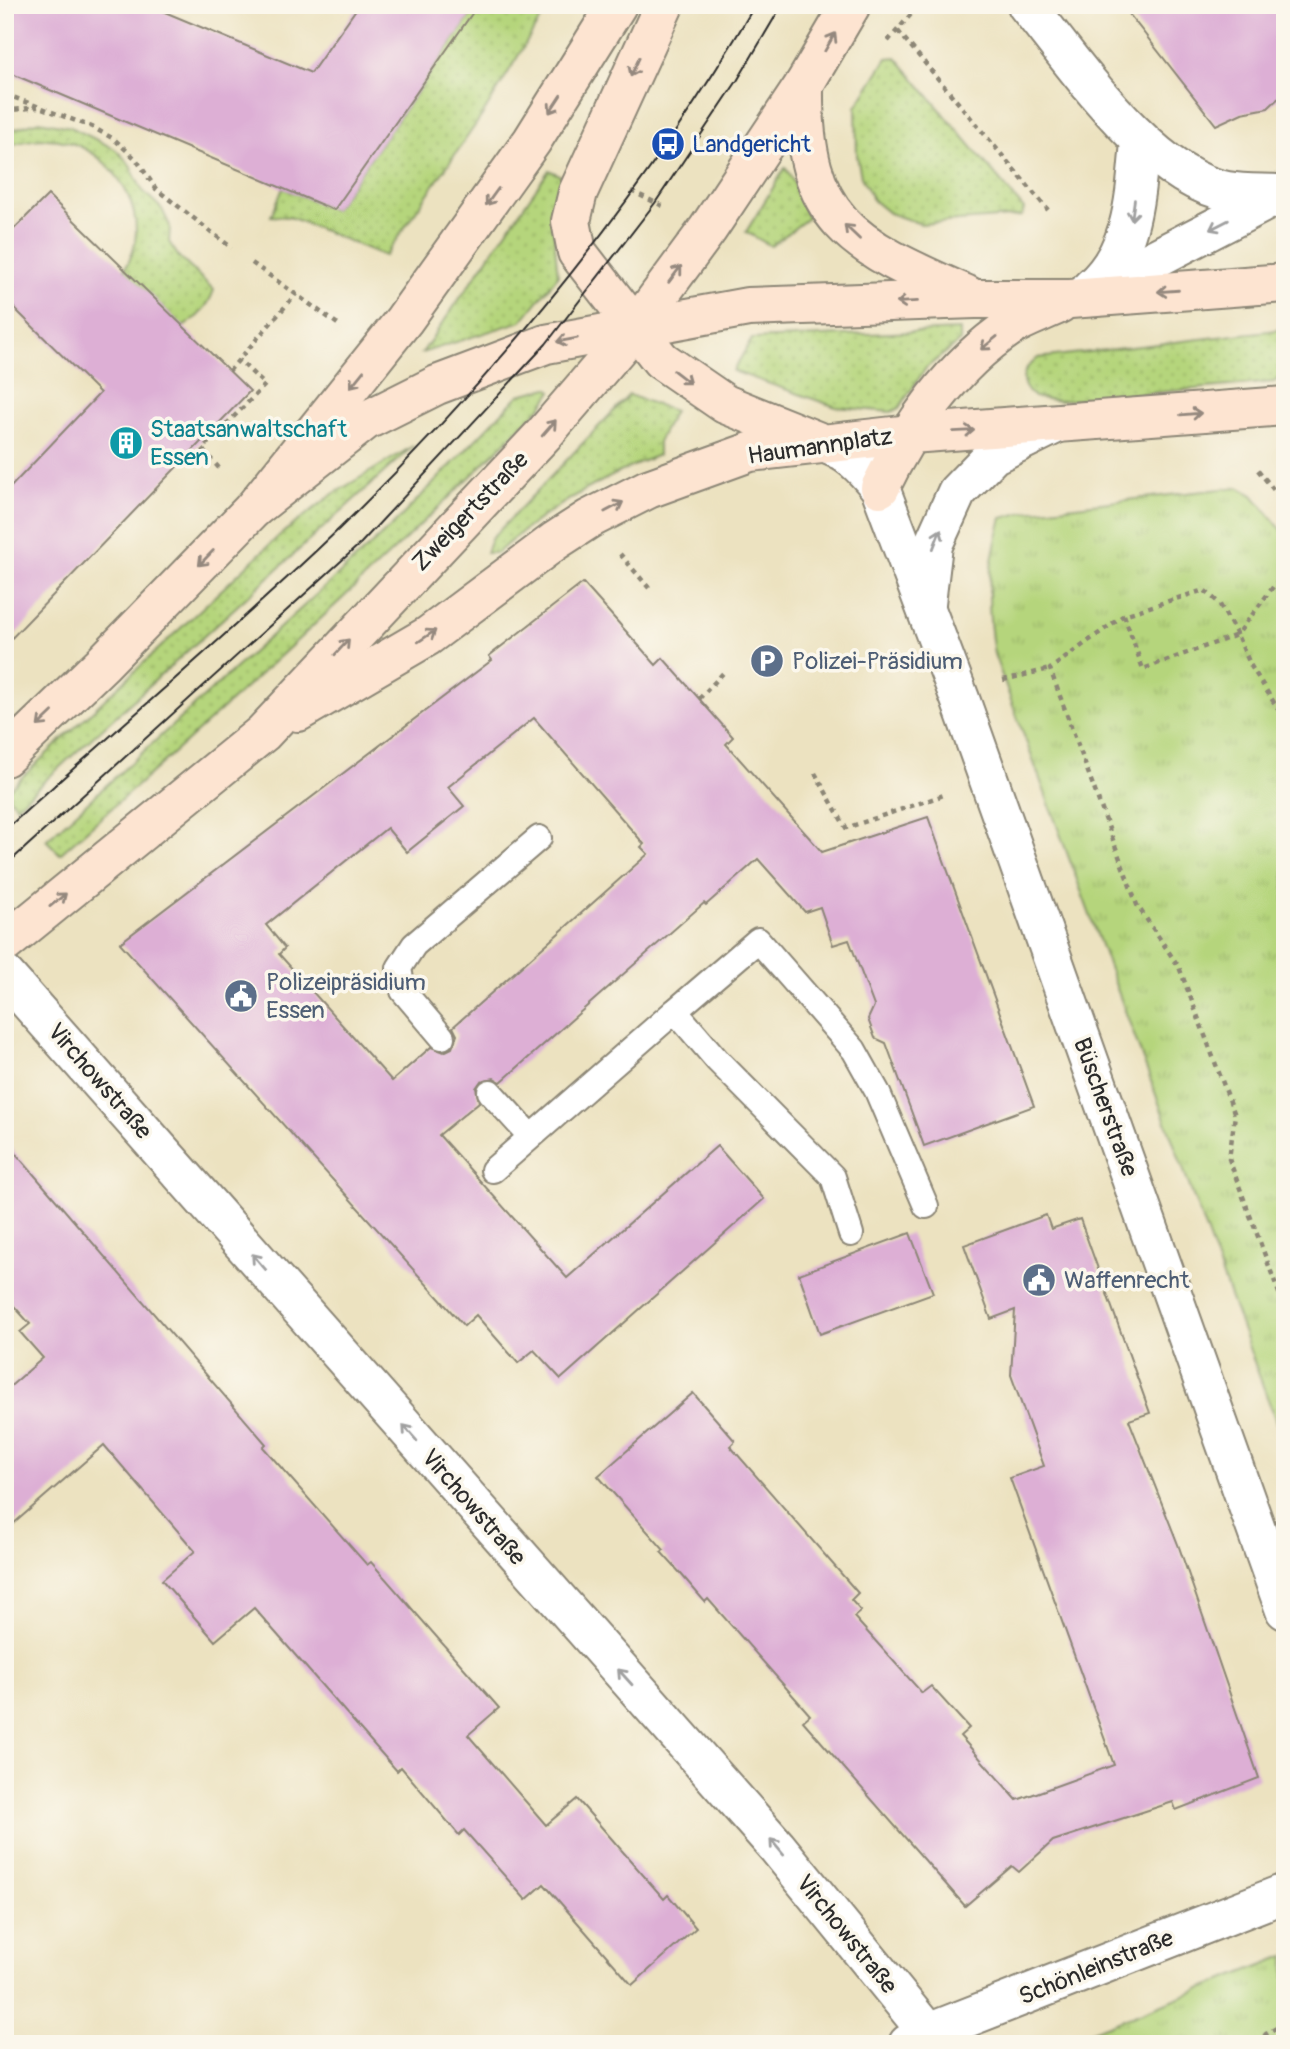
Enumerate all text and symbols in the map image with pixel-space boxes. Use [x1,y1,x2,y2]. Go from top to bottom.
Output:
one-way arrow [823,32,837,52]
one-way arrow [628,56,641,77]
one-way arrow [548,94,562,114]
bus stop icon: Landgericht [649,125,687,163]
place label: Landgericht [692,130,811,159]
one-way arrow [485,187,500,206]
one-way arrow [1126,198,1139,221]
one-way arrow [1210,219,1230,233]
one-way arrow [844,223,861,240]
one-way arrow [668,265,683,283]
one-way arrow [1157,285,1180,298]
one-way arrow [896,295,919,308]
one-way arrow [556,334,579,347]
one-way arrow [980,335,999,350]
one-way arrow [673,369,691,384]
one-way arrow [349,370,364,388]
one-way arrow [1179,407,1201,420]
place label: Staatsanwaltschaft Essen [150,415,348,472]
one-way arrow [541,419,557,437]
street label: Haumannplatz [746,422,894,471]
building icon: Staatsanwaltschaft Essen [107,424,145,462]
one-way arrow [952,424,974,437]
street label: Zweigertstraße [406,445,535,577]
one-way arrow [603,499,623,513]
one-way arrow [932,528,944,550]
one-way arrow [197,549,214,566]
one-way arrow [416,629,436,643]
one-way arrow [334,638,350,656]
parking icon: Polizei-Präsidium [748,642,786,680]
place label: Polizei-Präsidium [792,647,963,676]
one-way arrow [37,710,54,727]
one-way arrow [49,892,67,908]
place label: Polizeipräsidium Essen [266,968,426,1025]
public building icon: Polizeipräsidium Essen [222,977,260,1015]
street label: Virchowstraße [41,1017,158,1146]
street label: Büscherstraße [1067,1034,1144,1181]
one-way arrow [251,1253,267,1271]
public building icon: Waffenrecht [1020,1261,1058,1299]
place label: Waffenrecht [1064,1266,1190,1295]
one-way arrow [401,1425,418,1442]
street label: Virchowstraße [415,1443,532,1572]
one-way arrow [617,1669,634,1686]
one-way arrow [769,1838,785,1856]
street label: Virchowstraße [790,1869,903,2000]
street label: Schönleinstraße [1015,1923,1178,2012]

